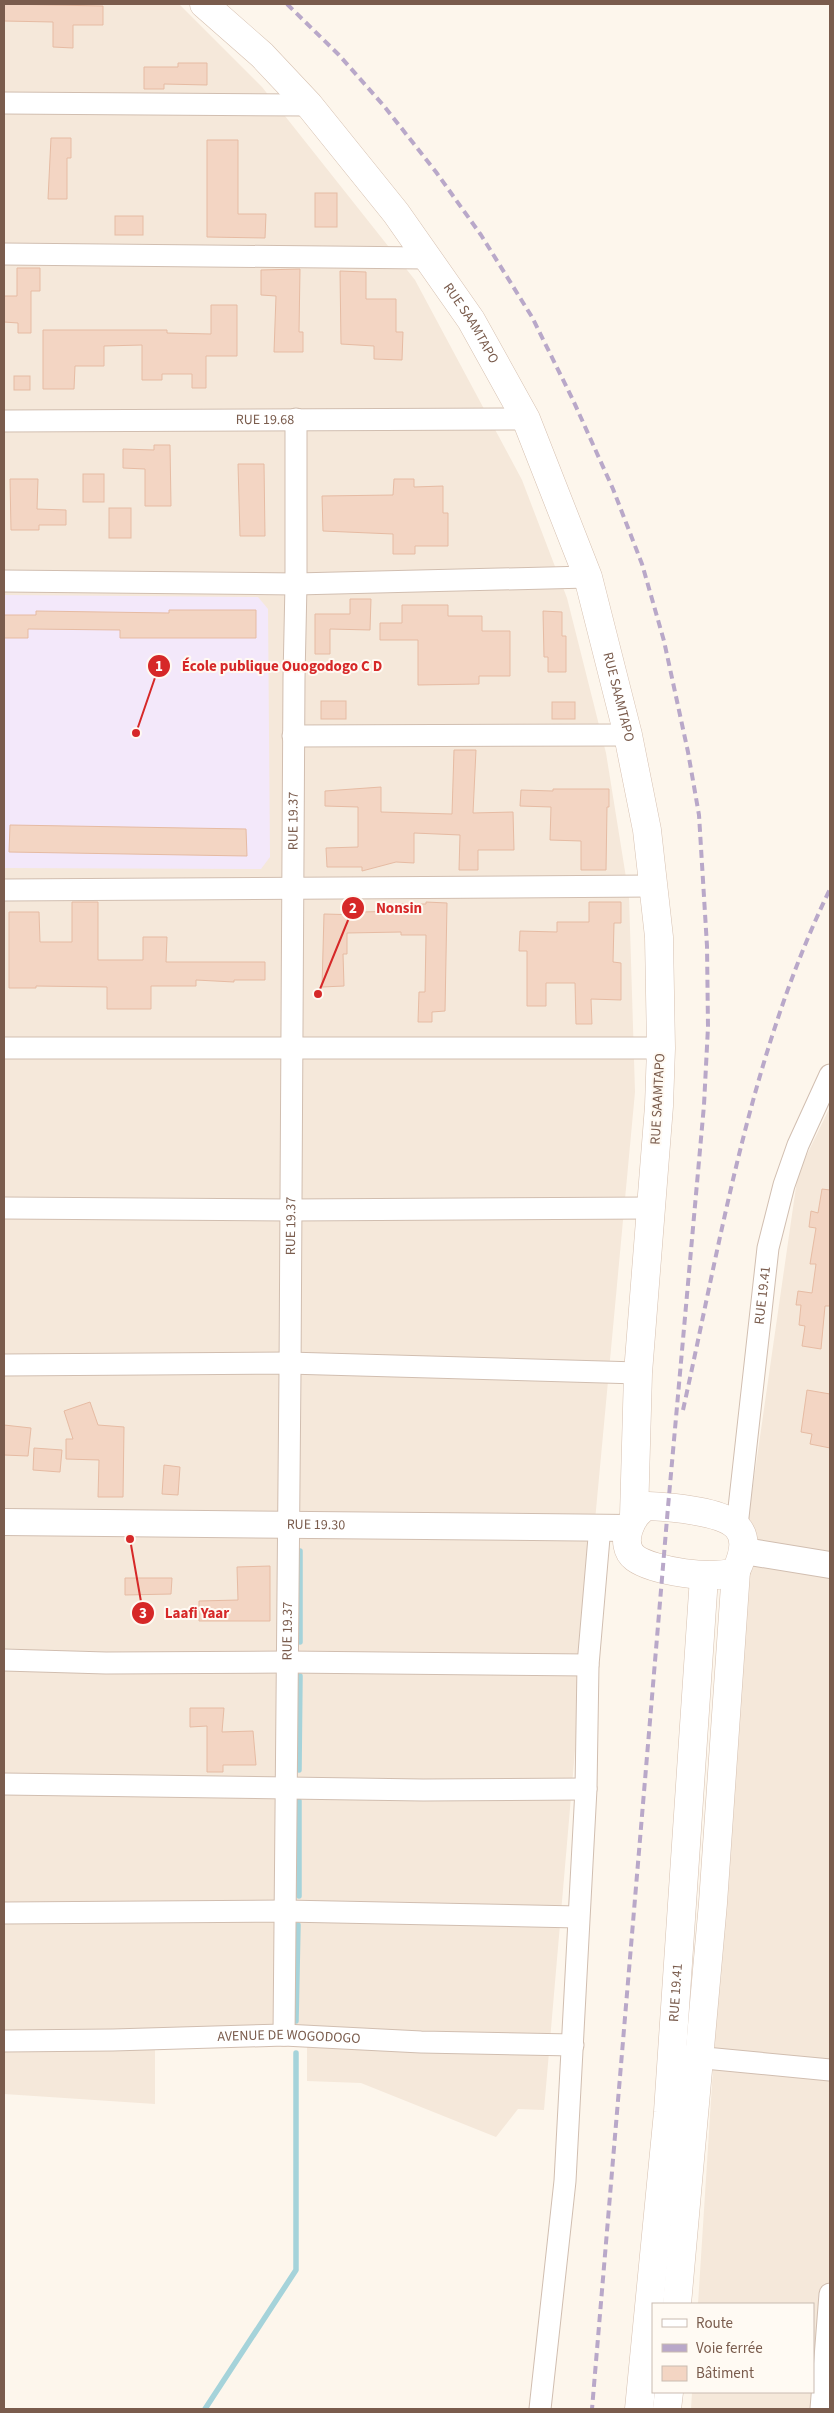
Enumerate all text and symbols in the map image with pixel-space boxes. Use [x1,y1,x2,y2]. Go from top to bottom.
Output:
street label: RUE SAAMTAPO [438,279,503,367]
street label: RUE 19.68 [236,410,294,430]
street label: RUE SAAMTAPO [597,650,639,744]
callout: École publique Ouogodogo C D [147,651,392,681]
text: 1 [155,656,163,677]
text: École publique Ouogodogo C D [182,656,382,677]
street label: RUE 19.37 [283,792,304,850]
callout: Nonsin [341,893,432,923]
text: 2 [349,898,357,919]
text: Nonsin [376,898,422,919]
street label: RUE SAAMTAPO [646,1053,670,1145]
street label: RUE 19.37 [281,1197,301,1255]
street label: RUE 19.41 [750,1265,776,1326]
street label: RUE 19.30 [287,1515,345,1535]
callout: Laafi Yaar [130,1598,240,1628]
street label: RUE 19.37 [277,1602,298,1660]
text: 3 [139,1603,147,1624]
text: Laafi Yaar [165,1603,229,1624]
street label: RUE 19.41 [664,1963,688,2023]
street label: AVENUE DE WOGODOGO [217,2025,361,2049]
legend [652,2303,814,2393]
text: Route [696,2313,733,2334]
text: Voie ferrée [696,2338,763,2359]
text: Bâtiment [696,2363,754,2384]

